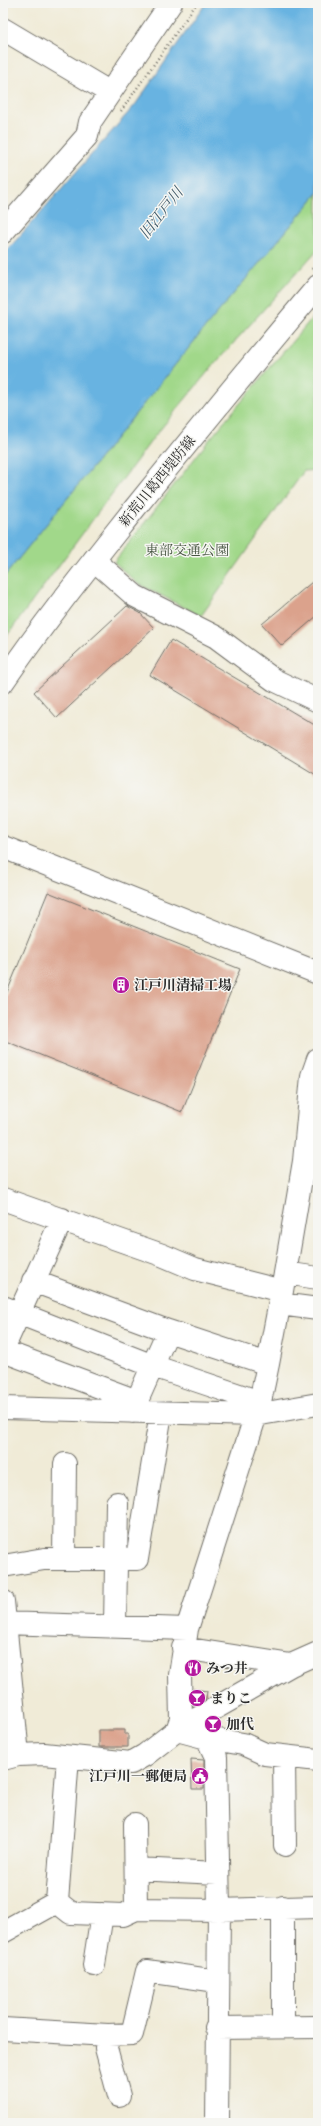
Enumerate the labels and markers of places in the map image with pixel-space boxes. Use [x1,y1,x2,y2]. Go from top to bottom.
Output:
building icon: 江戸川清掃工場 [111,975,131,995]
place label: 江戸川清掃工場 [134,976,232,995]
restaurant icon: みつ井 [183,1658,203,1678]
place label: みつ井 [206,1659,248,1678]
bar icon: まりこ [187,1688,207,1708]
place label: まりこ [210,1689,252,1708]
bar icon: 加代 [203,1714,223,1734]
place label: 加代 [226,1715,254,1734]
public building icon: 江戸川一郵便局 [190,1766,210,1786]
place label: 江戸川一郵便局 [89,1767,187,1786]

